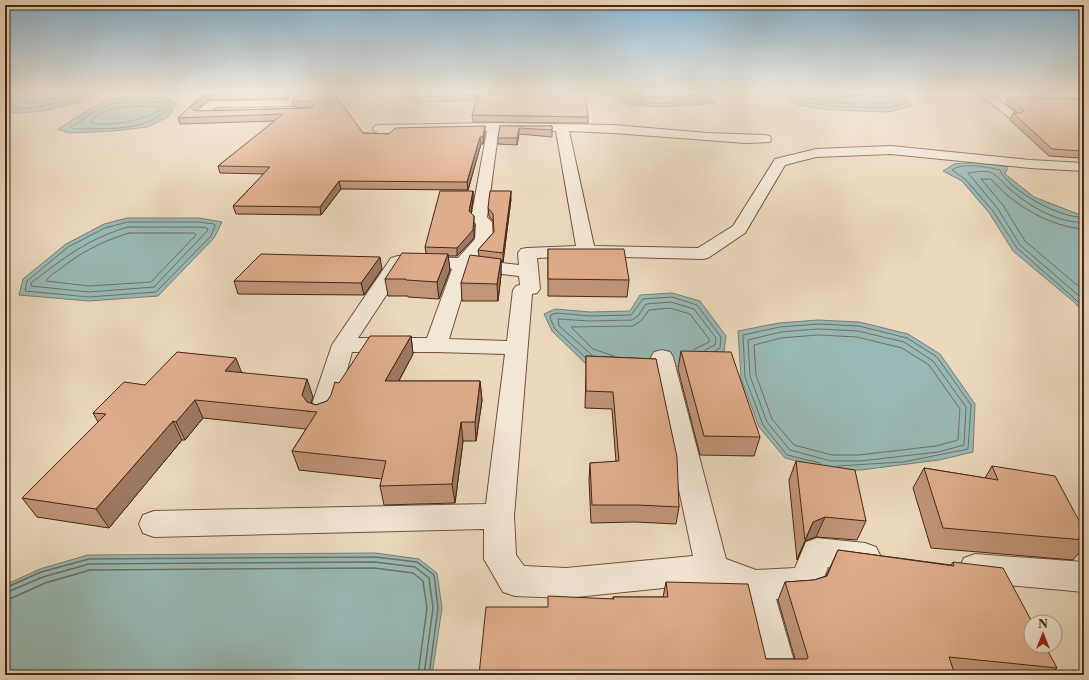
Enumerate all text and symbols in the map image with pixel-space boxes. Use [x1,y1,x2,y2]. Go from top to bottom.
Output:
north arrow [1023,614,1063,654]
text: N [1038,617,1048,631]

